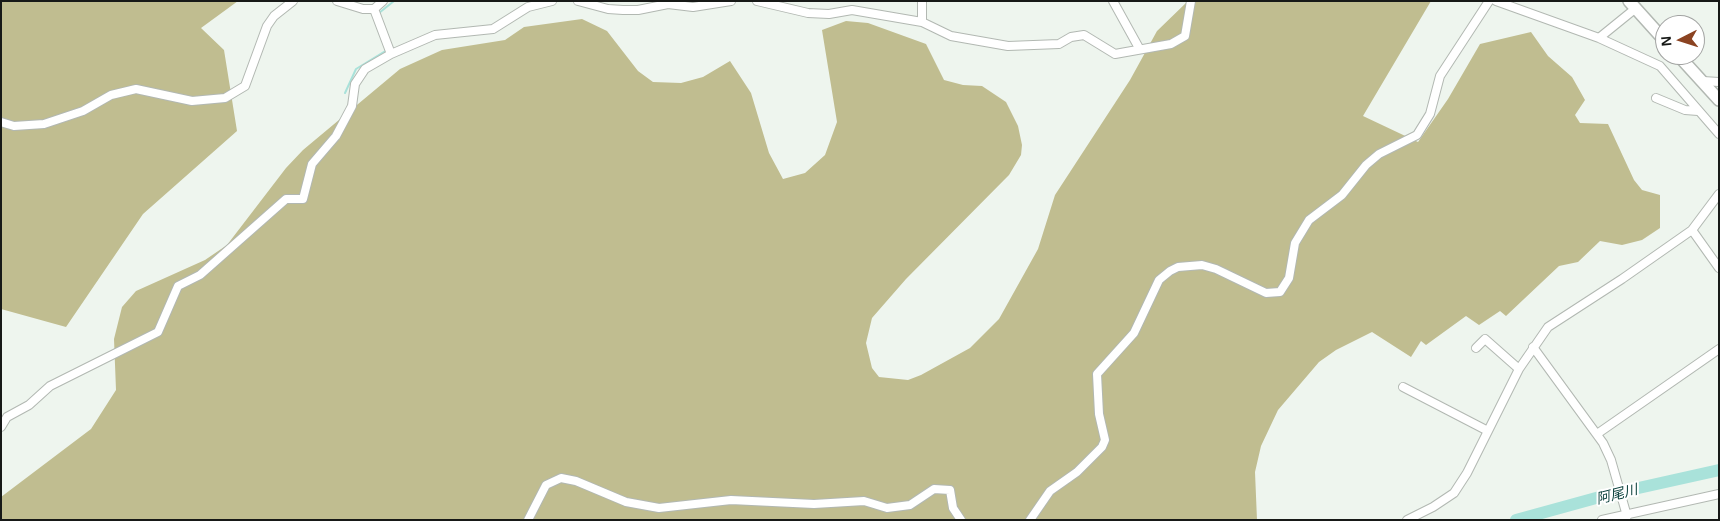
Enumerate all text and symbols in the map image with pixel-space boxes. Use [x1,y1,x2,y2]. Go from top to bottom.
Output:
north arrow [1655,15,1705,65]
text: N [1658,35,1674,47]
water label: 阿尾川 [1595,482,1639,508]

